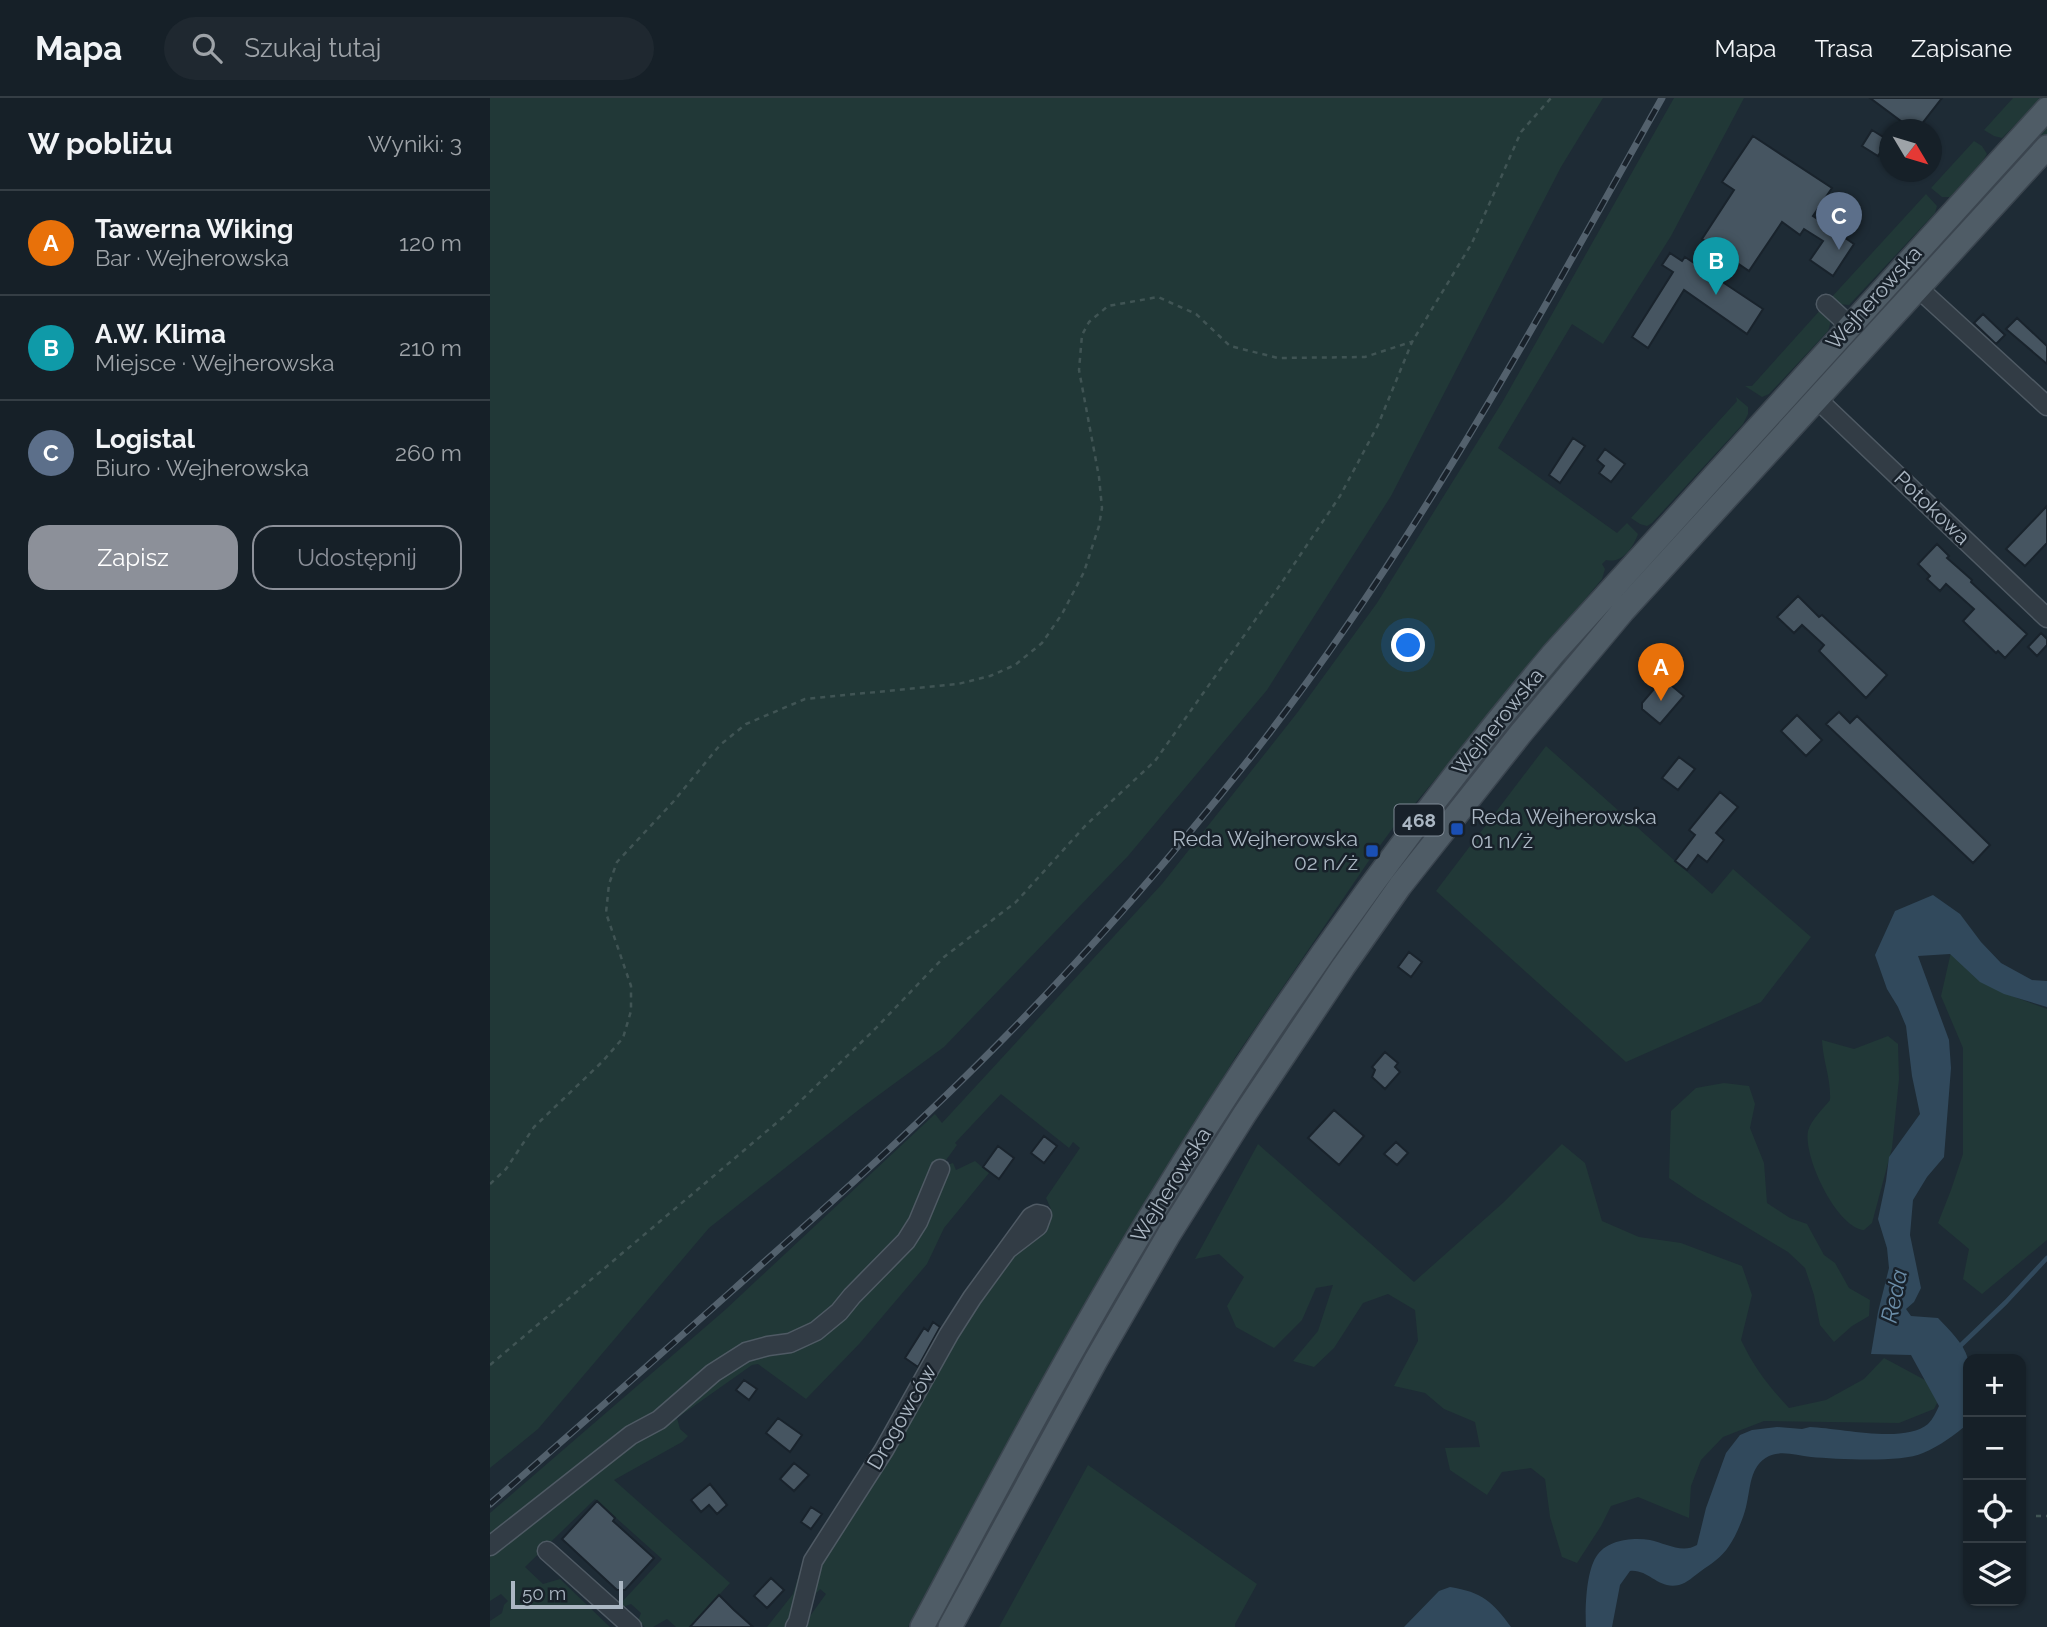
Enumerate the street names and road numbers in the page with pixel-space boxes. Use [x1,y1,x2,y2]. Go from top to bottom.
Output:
street label: Wejherowska [1821,241,1927,355]
street label: Potokowa [1889,465,1975,550]
street label: Wejherowska [1447,663,1548,780]
road number: 468 [1394,804,1444,835]
street label: Wejherowska [1125,1123,1216,1247]
street label: Drogowców [862,1360,942,1474]

